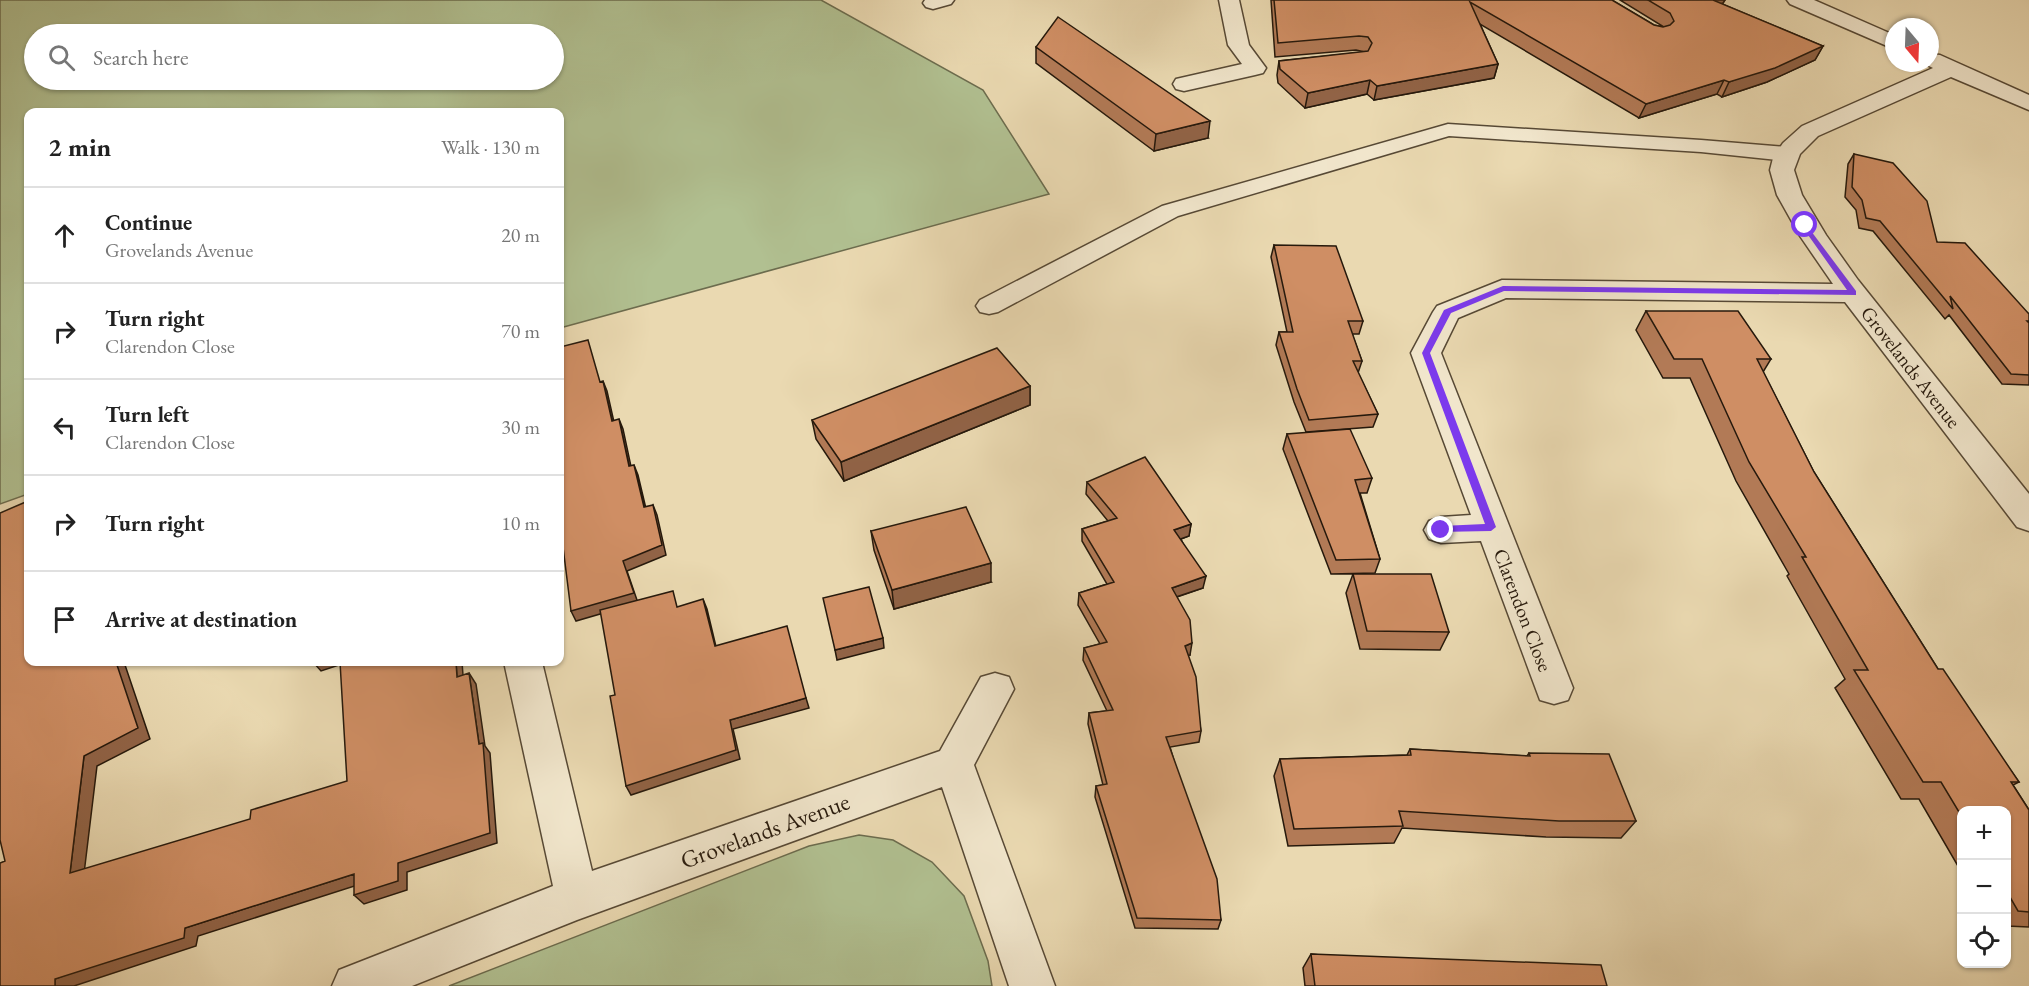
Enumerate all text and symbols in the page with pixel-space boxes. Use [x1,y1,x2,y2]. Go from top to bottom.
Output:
north arrow [1885,18,1939,72]
search box [24,24,564,90]
icon: search [45,41,78,74]
text: Search here [93,43,188,72]
text: 2 min [48,130,111,164]
text: Walk · 130 m [441,134,540,160]
text: Continue [105,208,192,237]
route start [1791,211,1817,237]
icon: ahead [48,219,81,252]
text: 20 m [501,222,540,248]
text: Grovelands Avenue [105,237,253,263]
street label: Grovelands Avenue [1855,301,1967,434]
text: Turn right [105,304,204,333]
icon: right [48,315,81,348]
text: 70 m [501,318,540,344]
text: Clarendon Close [105,333,235,359]
text: Turn left [105,400,189,429]
icon: left [48,411,81,444]
text: 30 m [501,414,540,440]
text: Clarendon Close [105,429,235,455]
icon: right [48,507,81,540]
text: Turn right [105,509,204,538]
text: 10 m [501,510,540,536]
route end [1427,516,1453,542]
street label: Clarendon Close [1488,545,1558,675]
icon: arrive [48,603,81,636]
text: Arrive at destination [105,605,297,634]
street label: Grovelands Avenue [676,786,854,876]
map controls [1957,806,2011,968]
button: + [1957,806,2011,860]
button: − [1957,860,2011,914]
button: locate [1957,914,2011,968]

